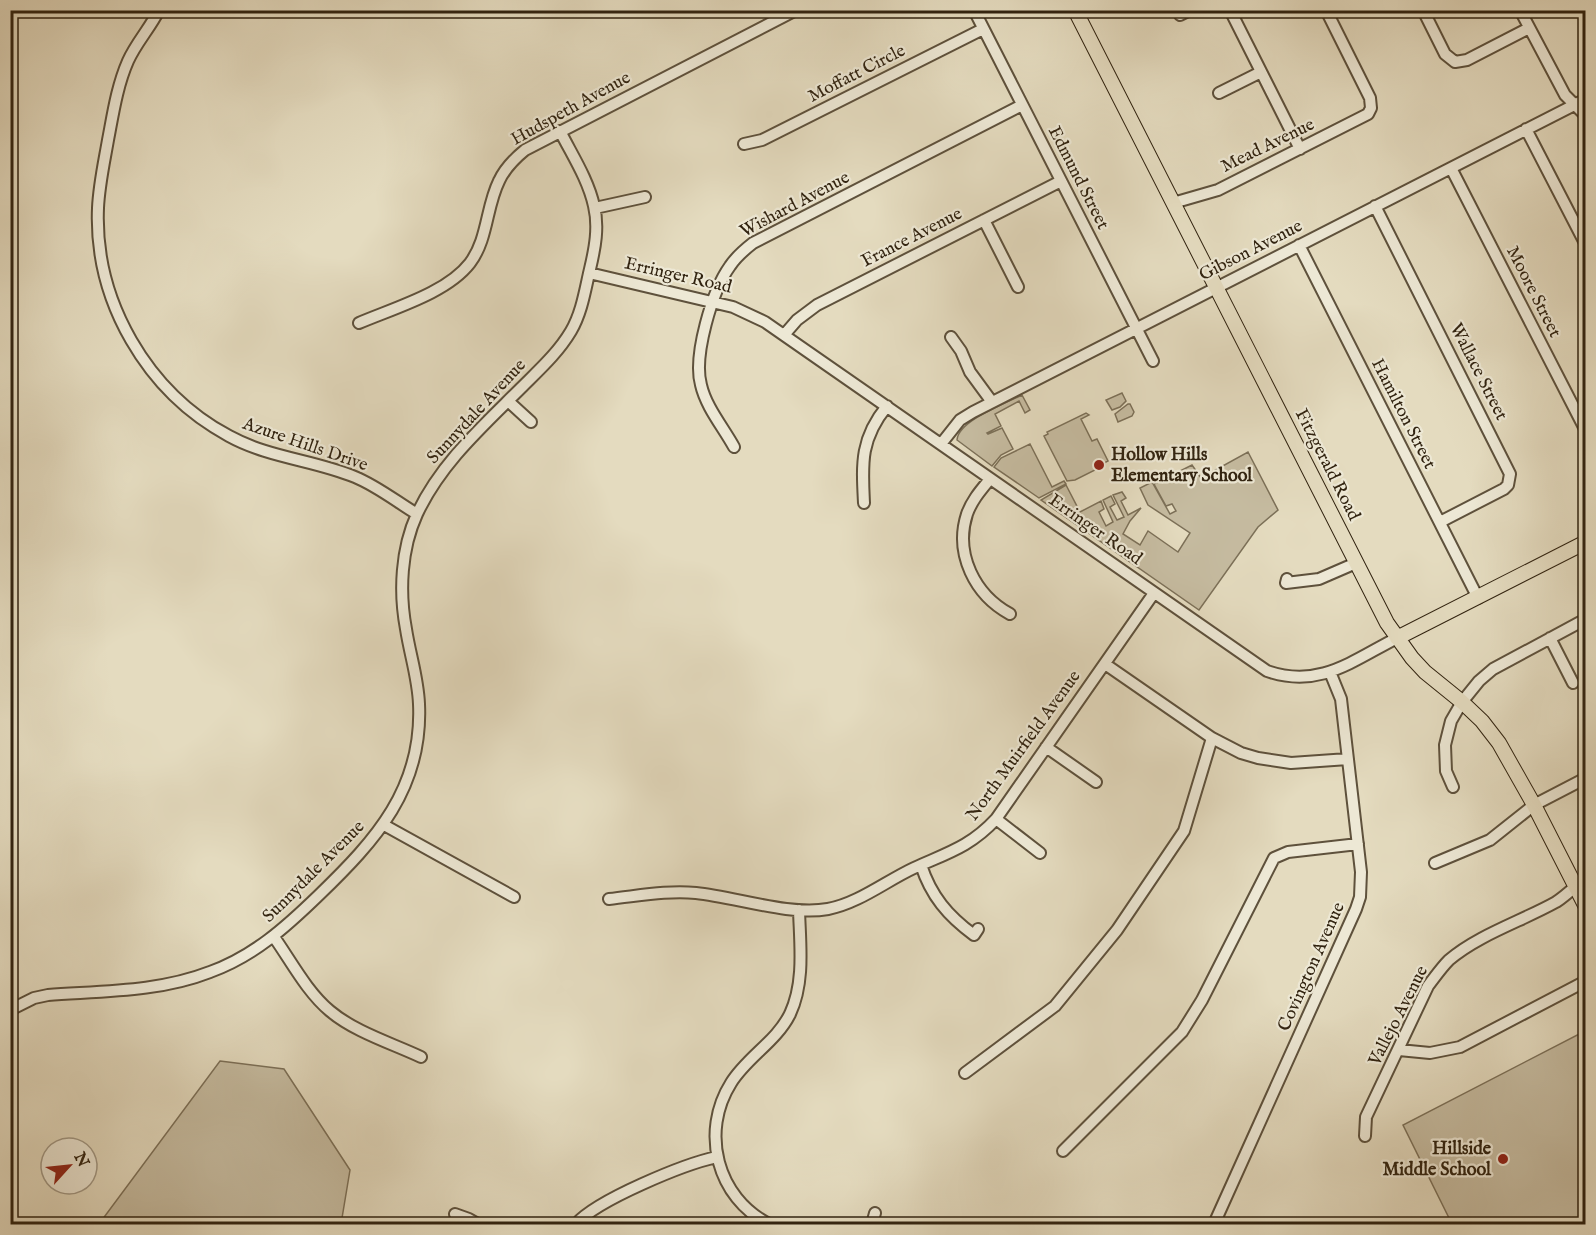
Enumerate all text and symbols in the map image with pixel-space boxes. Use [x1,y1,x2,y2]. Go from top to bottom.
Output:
street label: Moffatt Circle [804,40,910,108]
street label: Hudspeth Avenue [507,67,635,151]
street label: Mead Avenue [1217,113,1319,179]
street label: Edmund Street [1042,122,1114,234]
street label: Wishard Avenue [736,166,854,244]
street label: France Avenue [858,203,966,273]
street label: Gibson Avenue [1195,215,1307,287]
street label: Moore Street [1500,242,1566,342]
street label: Erringer Road [622,252,734,300]
street label: Wallace Street [1444,320,1512,424]
street label: Sunnydale Avenue [422,355,532,469]
street label: Hamilton Street [1365,355,1441,473]
street label: Fitzgerald Road [1289,405,1365,525]
street label: Azure Hills Drive [238,412,371,477]
place label: Hollow Hills Elementary School [1111,444,1253,488]
marker: Hollow Hills Elementary School [1092,458,1106,472]
street label: Erringer Road [1044,489,1147,571]
street label: North Muirfield Avenue [962,666,1086,826]
street label: Sunnydale Avenue [258,816,370,928]
street label: Covington Avenue [1273,899,1351,1035]
street label: Vallejo Avenue [1363,962,1434,1071]
north arrow [39,1136,99,1196]
place label: Hillside Middle School [1382,1138,1492,1182]
text: N [68,1148,93,1171]
marker: Hillside Middle School [1496,1152,1510,1166]

